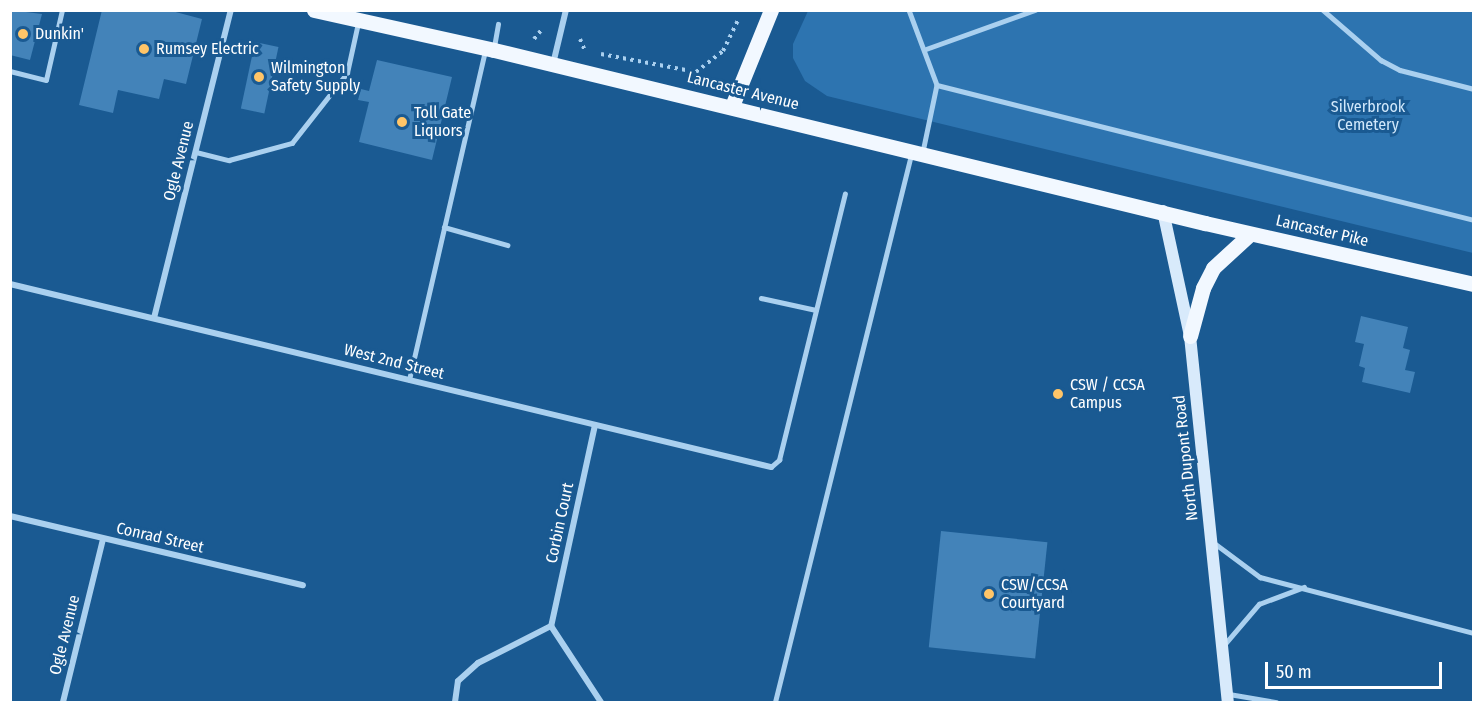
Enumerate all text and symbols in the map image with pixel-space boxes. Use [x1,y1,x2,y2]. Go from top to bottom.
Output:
place label: Dunkin' [35,24,84,44]
marker: Dunkin' [16,27,30,41]
place label: Rumsey Electric [156,39,259,59]
marker: Rumsey Electric [137,42,151,56]
place label: Wilmington Safety Supply [271,58,360,96]
street label: Lancaster Avenue [685,68,801,114]
marker: Wilmington Safety Supply [252,70,266,84]
park label: Silverbrook Cemetery [1331,97,1405,135]
place label: Toll Gate Liquors [414,103,471,141]
marker: Toll Gate Liquors [395,115,409,129]
street label: Ogle Avenue [160,119,198,203]
street label: Lancaster Pike [1274,211,1370,251]
street label: West 2nd Street [342,340,446,384]
place label: CSW / CCSA Campus [1070,375,1145,413]
marker: CSW / CCSA Campus [1051,387,1065,401]
street label: North Dupont Road [1170,394,1202,522]
street label: Corbin Court [542,481,578,565]
street label: Conrad Street [114,519,206,557]
place label: CSW/CCSA Courtyard [1001,575,1068,613]
marker: CSW/CCSA Courtyard [982,587,996,601]
street label: Ogle Avenue [46,593,84,677]
scale bar [1268,650,1445,688]
text: 50 m [1276,661,1312,683]

